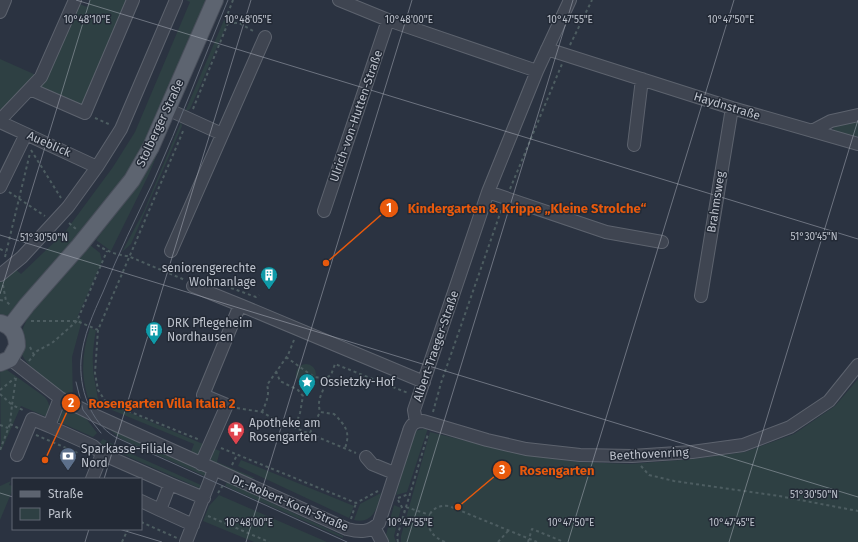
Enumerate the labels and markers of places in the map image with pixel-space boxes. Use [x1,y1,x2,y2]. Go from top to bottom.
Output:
callout: Kindergarten & Krippe „Kleine Strolche“ [379,196,654,221]
place label: seniorengerechte Wohnanlage [162,261,256,289]
building icon: seniorengerechte Wohnanlage [259,265,279,290]
place label: DRK Pflegeheim Nordhausen [167,316,253,344]
building icon: DRK Pflegeheim Nordhausen [144,320,164,345]
place icon: Ossietzky-Hof [297,372,317,397]
place label: Ossietzky-Hof [320,375,396,389]
callout: Rosengarten Villa Italia 2 [61,391,244,416]
place label: Apotheke am Rosengarten [249,416,321,444]
pharmacy icon: Apotheke am Rosengarten [226,420,246,445]
place label: Sparkasse-Filiale Nord [81,442,173,470]
bank icon: Sparkasse-Filiale Nord [58,446,78,471]
callout: Rosengarten [492,457,603,482]

